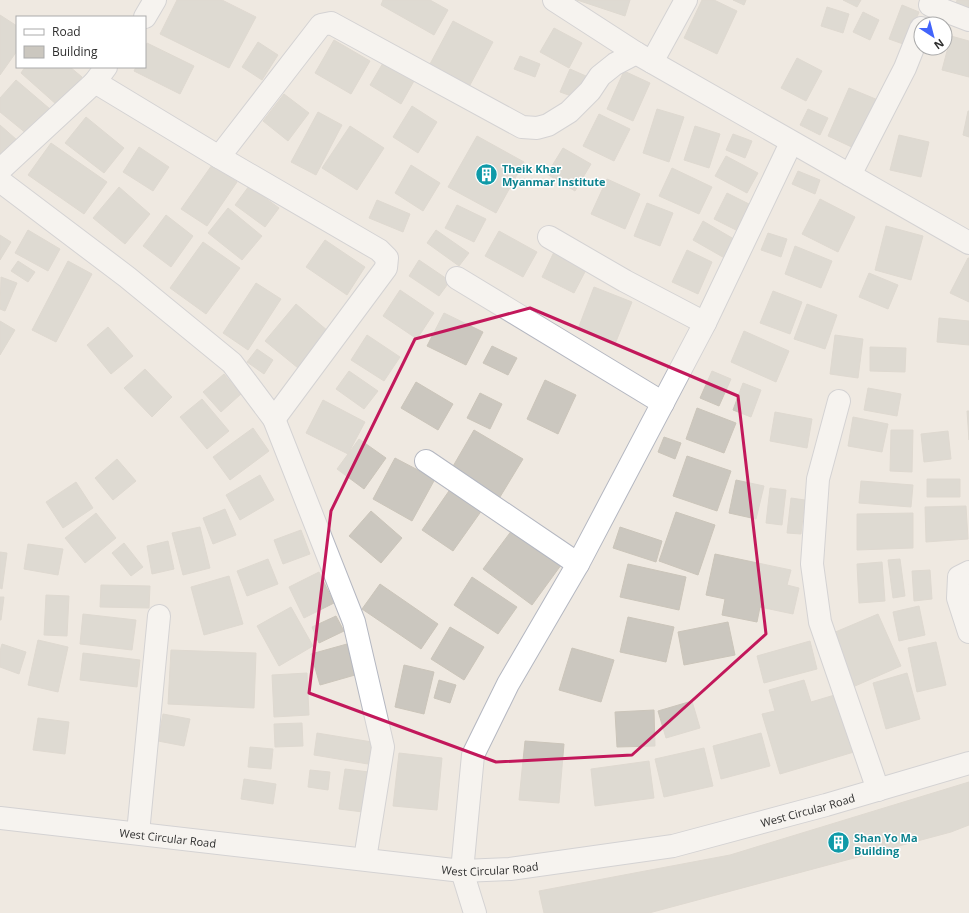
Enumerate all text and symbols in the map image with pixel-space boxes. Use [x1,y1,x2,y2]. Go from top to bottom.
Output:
legend [16,16,146,68]
north arrow [913,16,953,56]
text: Road [52,23,81,40]
text: N [931,36,947,53]
text: Building [52,43,98,60]
building icon: Theik Khar Myanmar Institute [473,161,499,187]
place label: Theik Khar Myanmar Institute [502,161,606,189]
street label: West Circular Road [759,789,856,830]
street label: West Circular Road [119,824,217,850]
building icon: Shan Yo Ma Building [825,830,851,856]
place label: Shan Yo Ma Building [854,830,918,858]
street label: West Circular Road [441,858,539,879]

